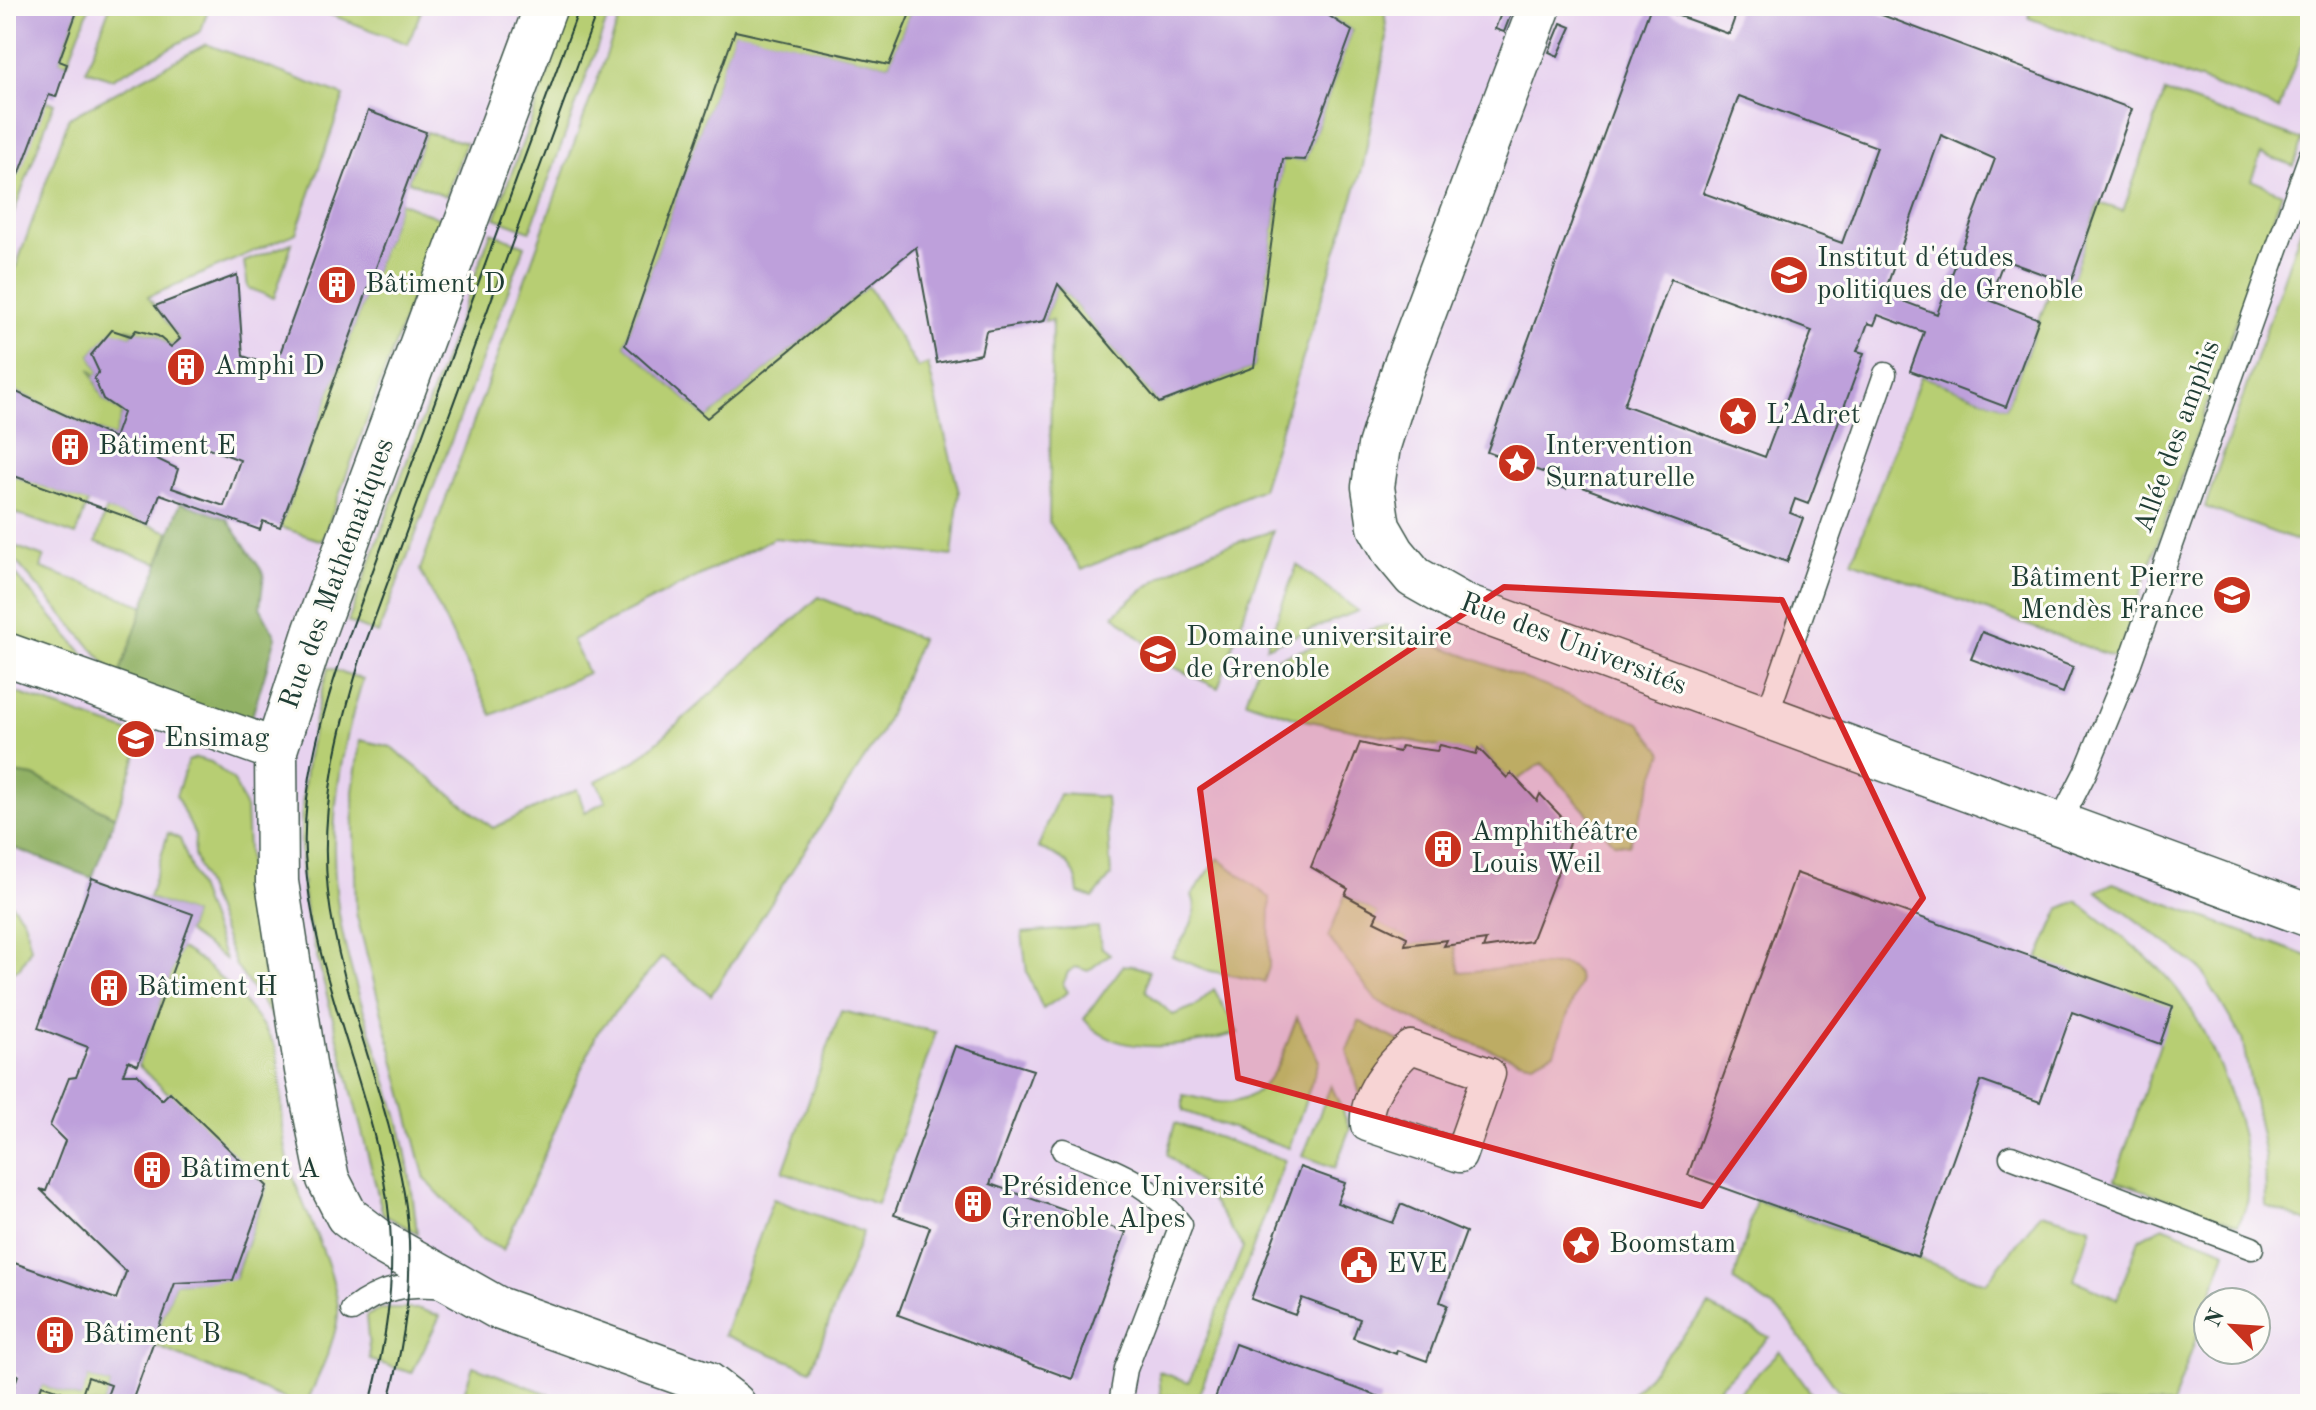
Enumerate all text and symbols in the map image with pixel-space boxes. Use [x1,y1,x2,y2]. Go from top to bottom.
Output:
place label: Institut d'études politiques de Grenoble [1817,245,2083,305]
school or university icon: Institut d'études politiques de Grenoble [1768,254,1810,296]
building icon: Bâtiment D [316,264,358,306]
place label: Bâtiment D [365,271,505,299]
street label: Allée des amphis [2130,337,2226,537]
building icon: Amphi D [165,346,207,388]
place label: Amphi D [214,353,325,381]
place icon: L’Adret [1717,395,1759,437]
place label: L’Adret [1766,402,1861,430]
building icon: Bâtiment E [49,426,91,468]
place label: Bâtiment E [98,433,236,461]
place label: Intervention Surnaturelle [1545,433,1695,493]
street label: Rue des Mathématiques [276,435,400,713]
place icon: Intervention Surnaturelle [1496,442,1538,484]
place label: Bâtiment Pierre Mendès France [2010,565,2204,625]
school or university icon: Bâtiment Pierre Mendès France [2211,574,2253,616]
street label: Rue des Universités [1456,589,1690,701]
place label: Domaine universitaire de Grenoble [1186,624,1452,684]
school or university icon: Domaine universitaire de Grenoble [1137,633,1179,675]
school or university icon: Ensimag [115,718,157,760]
place label: Ensimag [164,725,269,753]
place label: Amphithéâtre Louis Weil [1471,819,1638,879]
building icon: Amphithéâtre Louis Weil [1422,828,1464,870]
building icon: Bâtiment H [88,967,130,1009]
place label: Bâtiment H [137,974,277,1002]
building icon: Bâtiment A [131,1149,173,1191]
place label: Bâtiment A [180,1156,320,1184]
place label: Présidence Université Grenoble Alpes [1001,1174,1264,1234]
building icon: Présidence Université Grenoble Alpes [952,1183,994,1225]
place icon: Boomstam [1560,1224,1602,1266]
place label: Boomstam [1609,1231,1736,1259]
public building icon: EVE [1338,1244,1380,1286]
place label: EVE [1387,1251,1447,1279]
north arrow [2192,1286,2272,1366]
text: N [2202,1306,2229,1331]
building icon: Bâtiment B [34,1314,76,1356]
place label: Bâtiment B [83,1321,221,1349]

